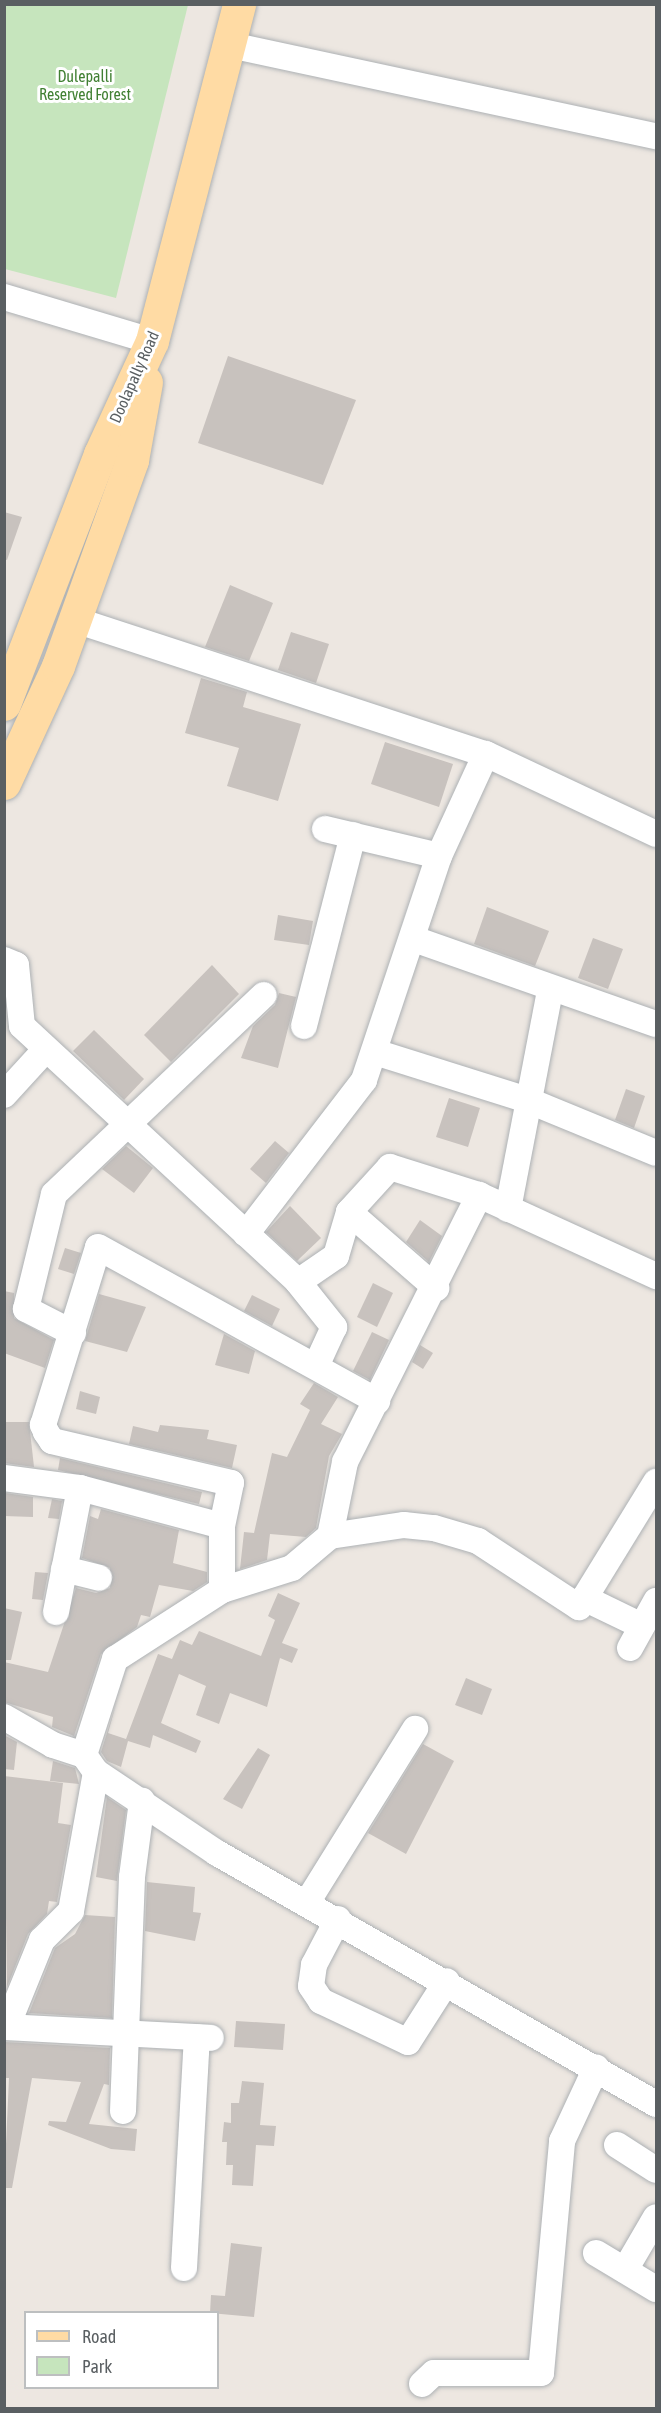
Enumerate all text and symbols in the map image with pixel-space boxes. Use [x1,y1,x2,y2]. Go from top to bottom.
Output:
park label: Dulepalli Reserved Forest [39,66,131,104]
street label: Doolapally Road [105,328,163,426]
legend [24,2311,219,2389]
text: Road [82,2326,116,2347]
text: Park [82,2356,112,2377]

